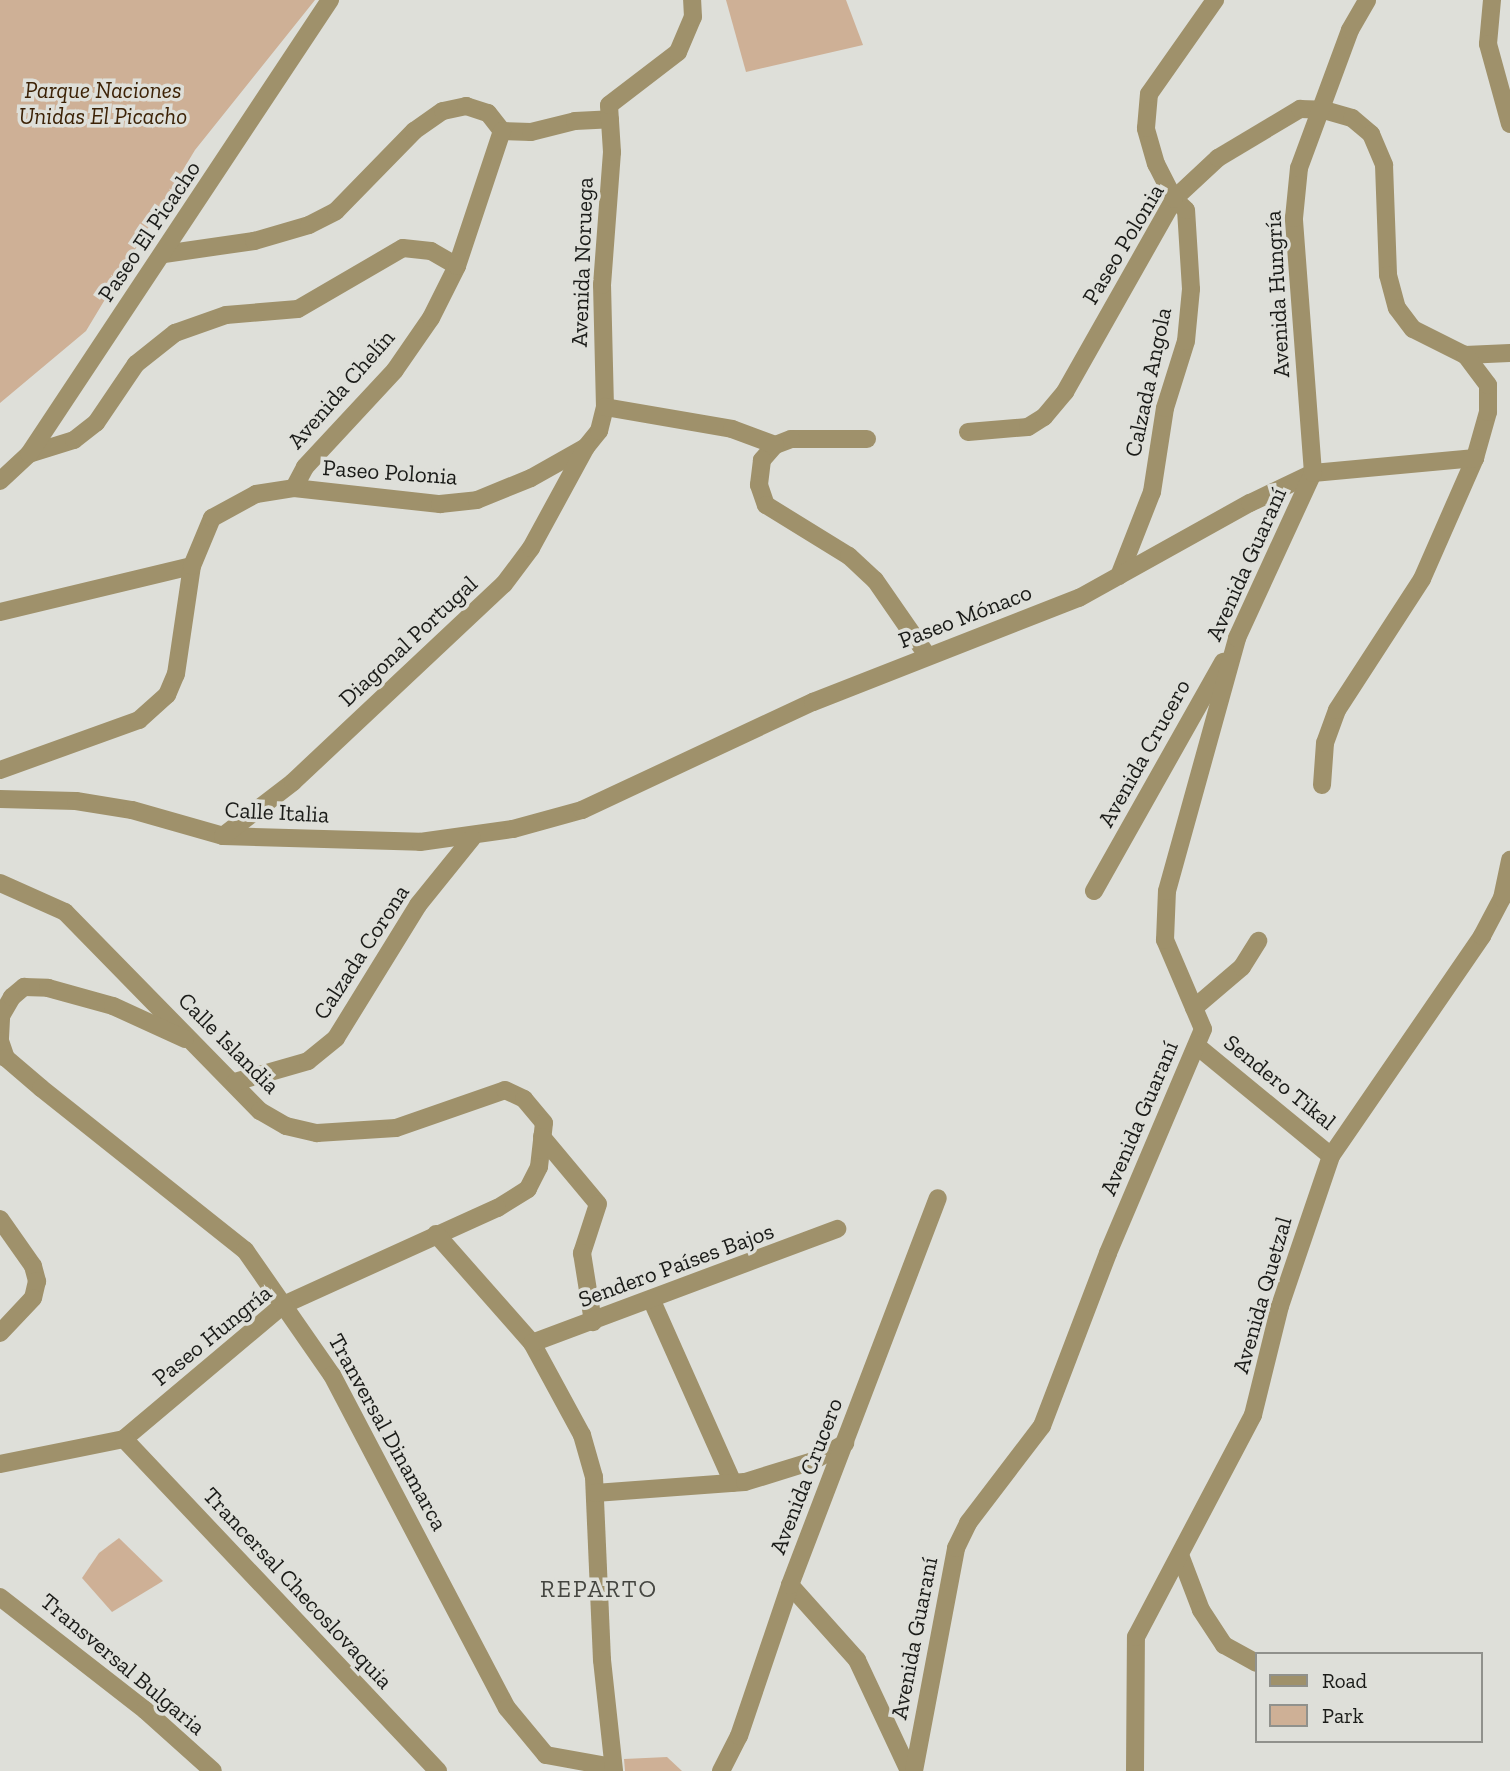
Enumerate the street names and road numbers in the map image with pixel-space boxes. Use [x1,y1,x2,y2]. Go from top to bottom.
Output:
street label: Paseo El Picacho [92,155,206,307]
street label: Avenida Noruega [565,177,599,347]
street label: Paseo Polonia [1076,179,1170,309]
street label: Avenida Hungría [1259,210,1295,378]
street label: Calzada Angola [1119,305,1177,459]
street label: Avenida Chelín [282,324,400,454]
street label: Paseo Polonia [322,454,458,490]
street label: Avenida Guaraní [1200,483,1292,645]
street label: Diagonal Portugal [333,570,483,712]
street label: Paseo Mónaco [895,578,1035,654]
street label: Avenida Crucero [1092,674,1196,832]
street label: Calle Italia [224,795,330,829]
street label: Calzada Corona [307,879,415,1025]
street label: Calle Islandia [173,987,285,1099]
street label: Sendero Tikal [1218,1028,1342,1136]
street label: Avenida Guaraní [1094,1037,1184,1199]
street label: Avenida Quetzal [1226,1214,1298,1376]
street label: Sendero Países Bajos [575,1217,777,1313]
street label: Paseo Hungría [147,1279,277,1391]
street label: Tranversal Dinamarca [322,1329,454,1535]
street label: Avenida Crucero [764,1394,848,1558]
street label: Trancersal Checoslovaquia [197,1481,399,1695]
street label: Avenida Guaraní [885,1554,943,1722]
street label: Transversal Bulgaria [35,1587,211,1741]

